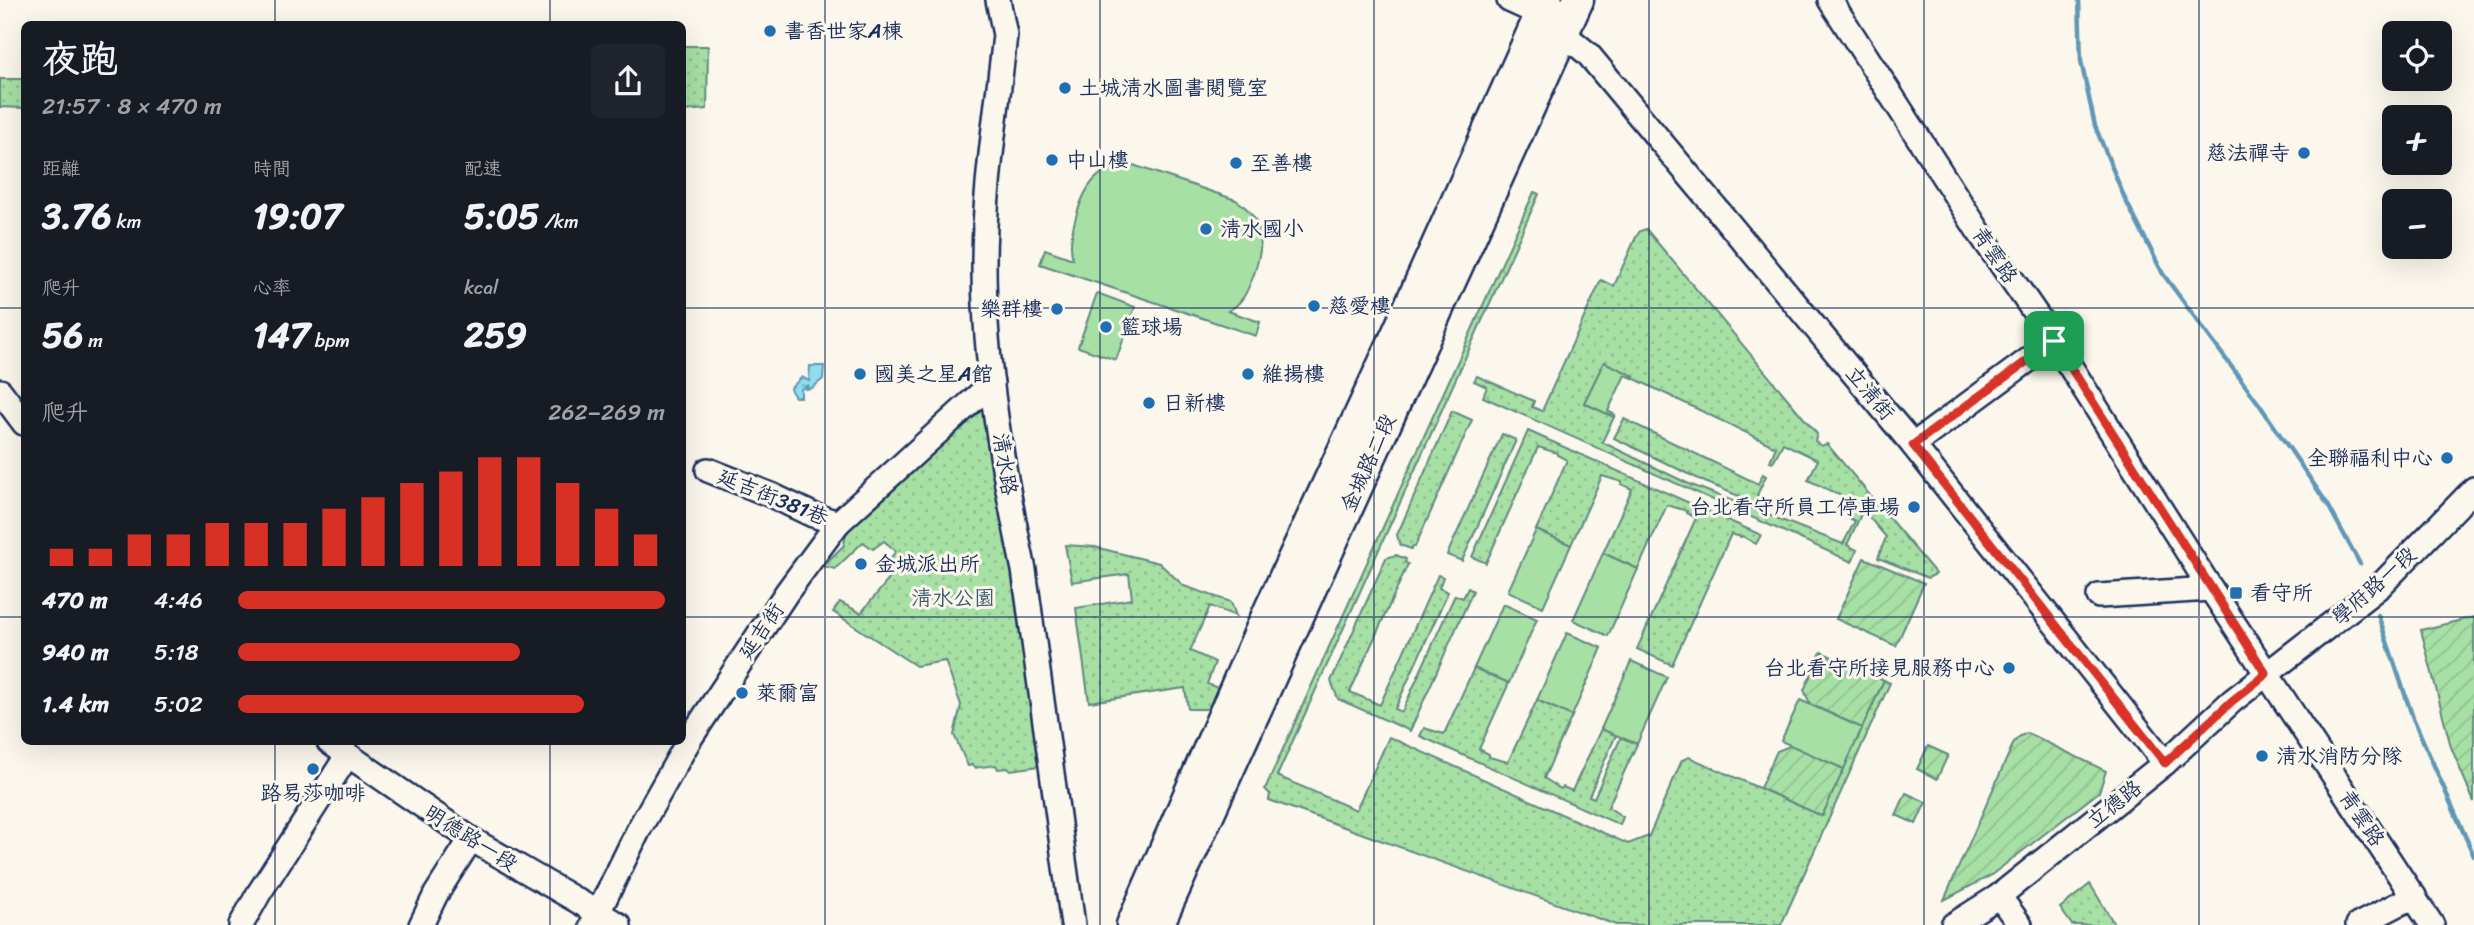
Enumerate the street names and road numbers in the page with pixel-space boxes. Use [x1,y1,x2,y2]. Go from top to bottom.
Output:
street label: 青雲路 [1962,218,2028,292]
street label: 立清街 [1835,357,1905,429]
street label: 金城路二段 [1329,407,1407,519]
street label: 清水路 [981,430,1029,498]
street label: 延吉街381巷 [712,457,834,537]
street label: 學府路一段 [2322,537,2426,635]
street label: 延吉街 [728,594,794,668]
street label: 立德路 [2077,770,2151,838]
street label: 青雲路 [2329,781,2395,855]
street label: 明德路一段 [416,794,526,882]

